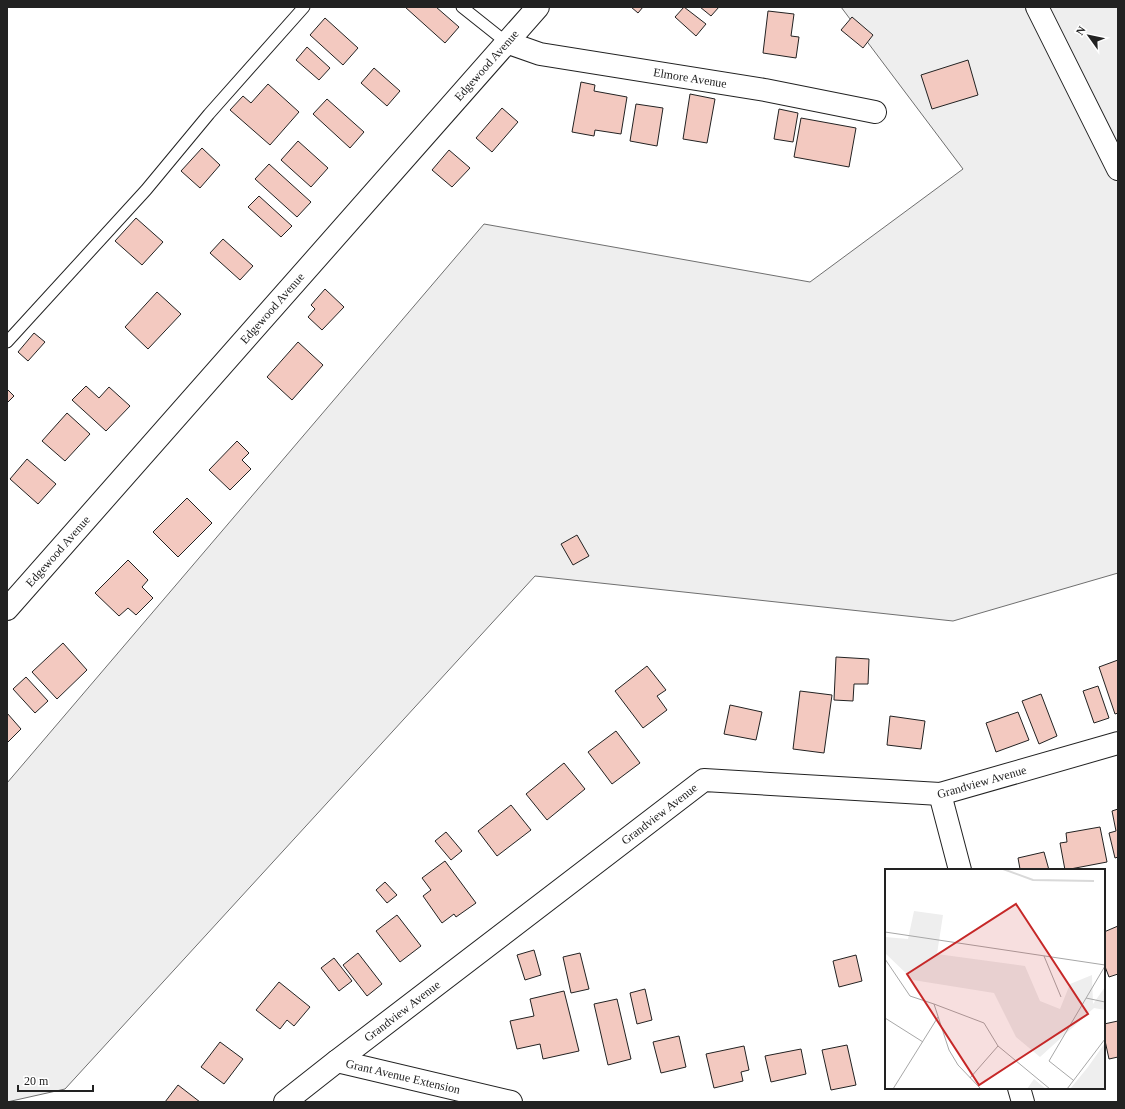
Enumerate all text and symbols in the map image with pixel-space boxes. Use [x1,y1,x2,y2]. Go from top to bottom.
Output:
north arrow [1069,16,1109,56]
text: N [1073,24,1088,37]
street label: Edgewood Avenue [452,27,522,104]
street label: Elmore Avenue [652,65,728,91]
street label: Edgewood Avenue [237,270,307,347]
street label: Edgewood Avenue [23,513,93,590]
street label: Grandview Avenue [935,763,1028,801]
street label: Grandview Avenue [619,781,700,848]
inset map [885,869,1105,1089]
street label: Grandview Avenue [361,978,443,1045]
street label: Grant Avenue Extension [344,1056,462,1097]
scale bar [18,1067,93,1093]
text: 20 m [24,1074,49,1088]

